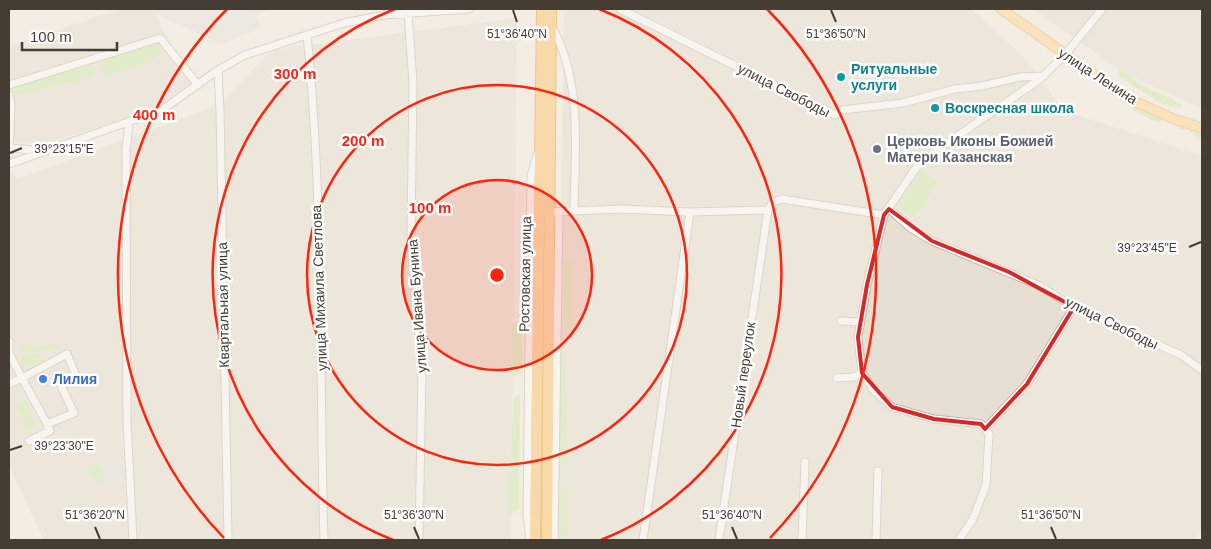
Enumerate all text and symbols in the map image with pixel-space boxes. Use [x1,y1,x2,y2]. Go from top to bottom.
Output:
scale bar [22,20,118,52]
text: 51°36'40"N [487,27,547,41]
text: 51°36'50"N [806,27,866,41]
text: 100 m [30,28,72,45]
street label: улица Ленина [1056,45,1140,107]
street label: улица Свободы [735,60,833,120]
place label: Ритуальные услуги [851,61,937,93]
text: 300 m [274,65,316,82]
marker: Ритуальные услуги [835,71,847,83]
place label: Воскресная школа [945,100,1074,116]
marker: Воскресная школа [929,102,941,114]
text: 400 m [133,106,175,123]
text: 200 m [342,132,384,149]
place label: Церковь Иконы Божией Матери Казанская [887,133,1053,165]
text: 39°23'15"E [34,142,94,156]
marker: Церковь Иконы Божией Матери Казанская [871,143,883,155]
text: 100 m [409,199,451,216]
street label: улица Михаила Светлова [308,204,330,371]
street label: Ростовская улица [516,216,534,332]
street label: улица Ивана Бунина [404,238,430,373]
text: 39°23'45"E [1117,241,1177,255]
street label: Квартальная улица [214,242,232,368]
centre of rings [488,266,506,284]
street label: улица Свободы [1063,294,1161,352]
street label: Новый переулок [728,320,758,429]
place label: Лилия [53,371,97,387]
marker: Лилия [37,373,49,385]
text: 39°23'30"E [34,439,94,453]
text: 51°36'20"N [65,508,125,522]
text: 51°36'30"N [384,508,444,522]
text: 51°36'40"N [702,508,762,522]
text: 51°36'50"N [1021,508,1081,522]

